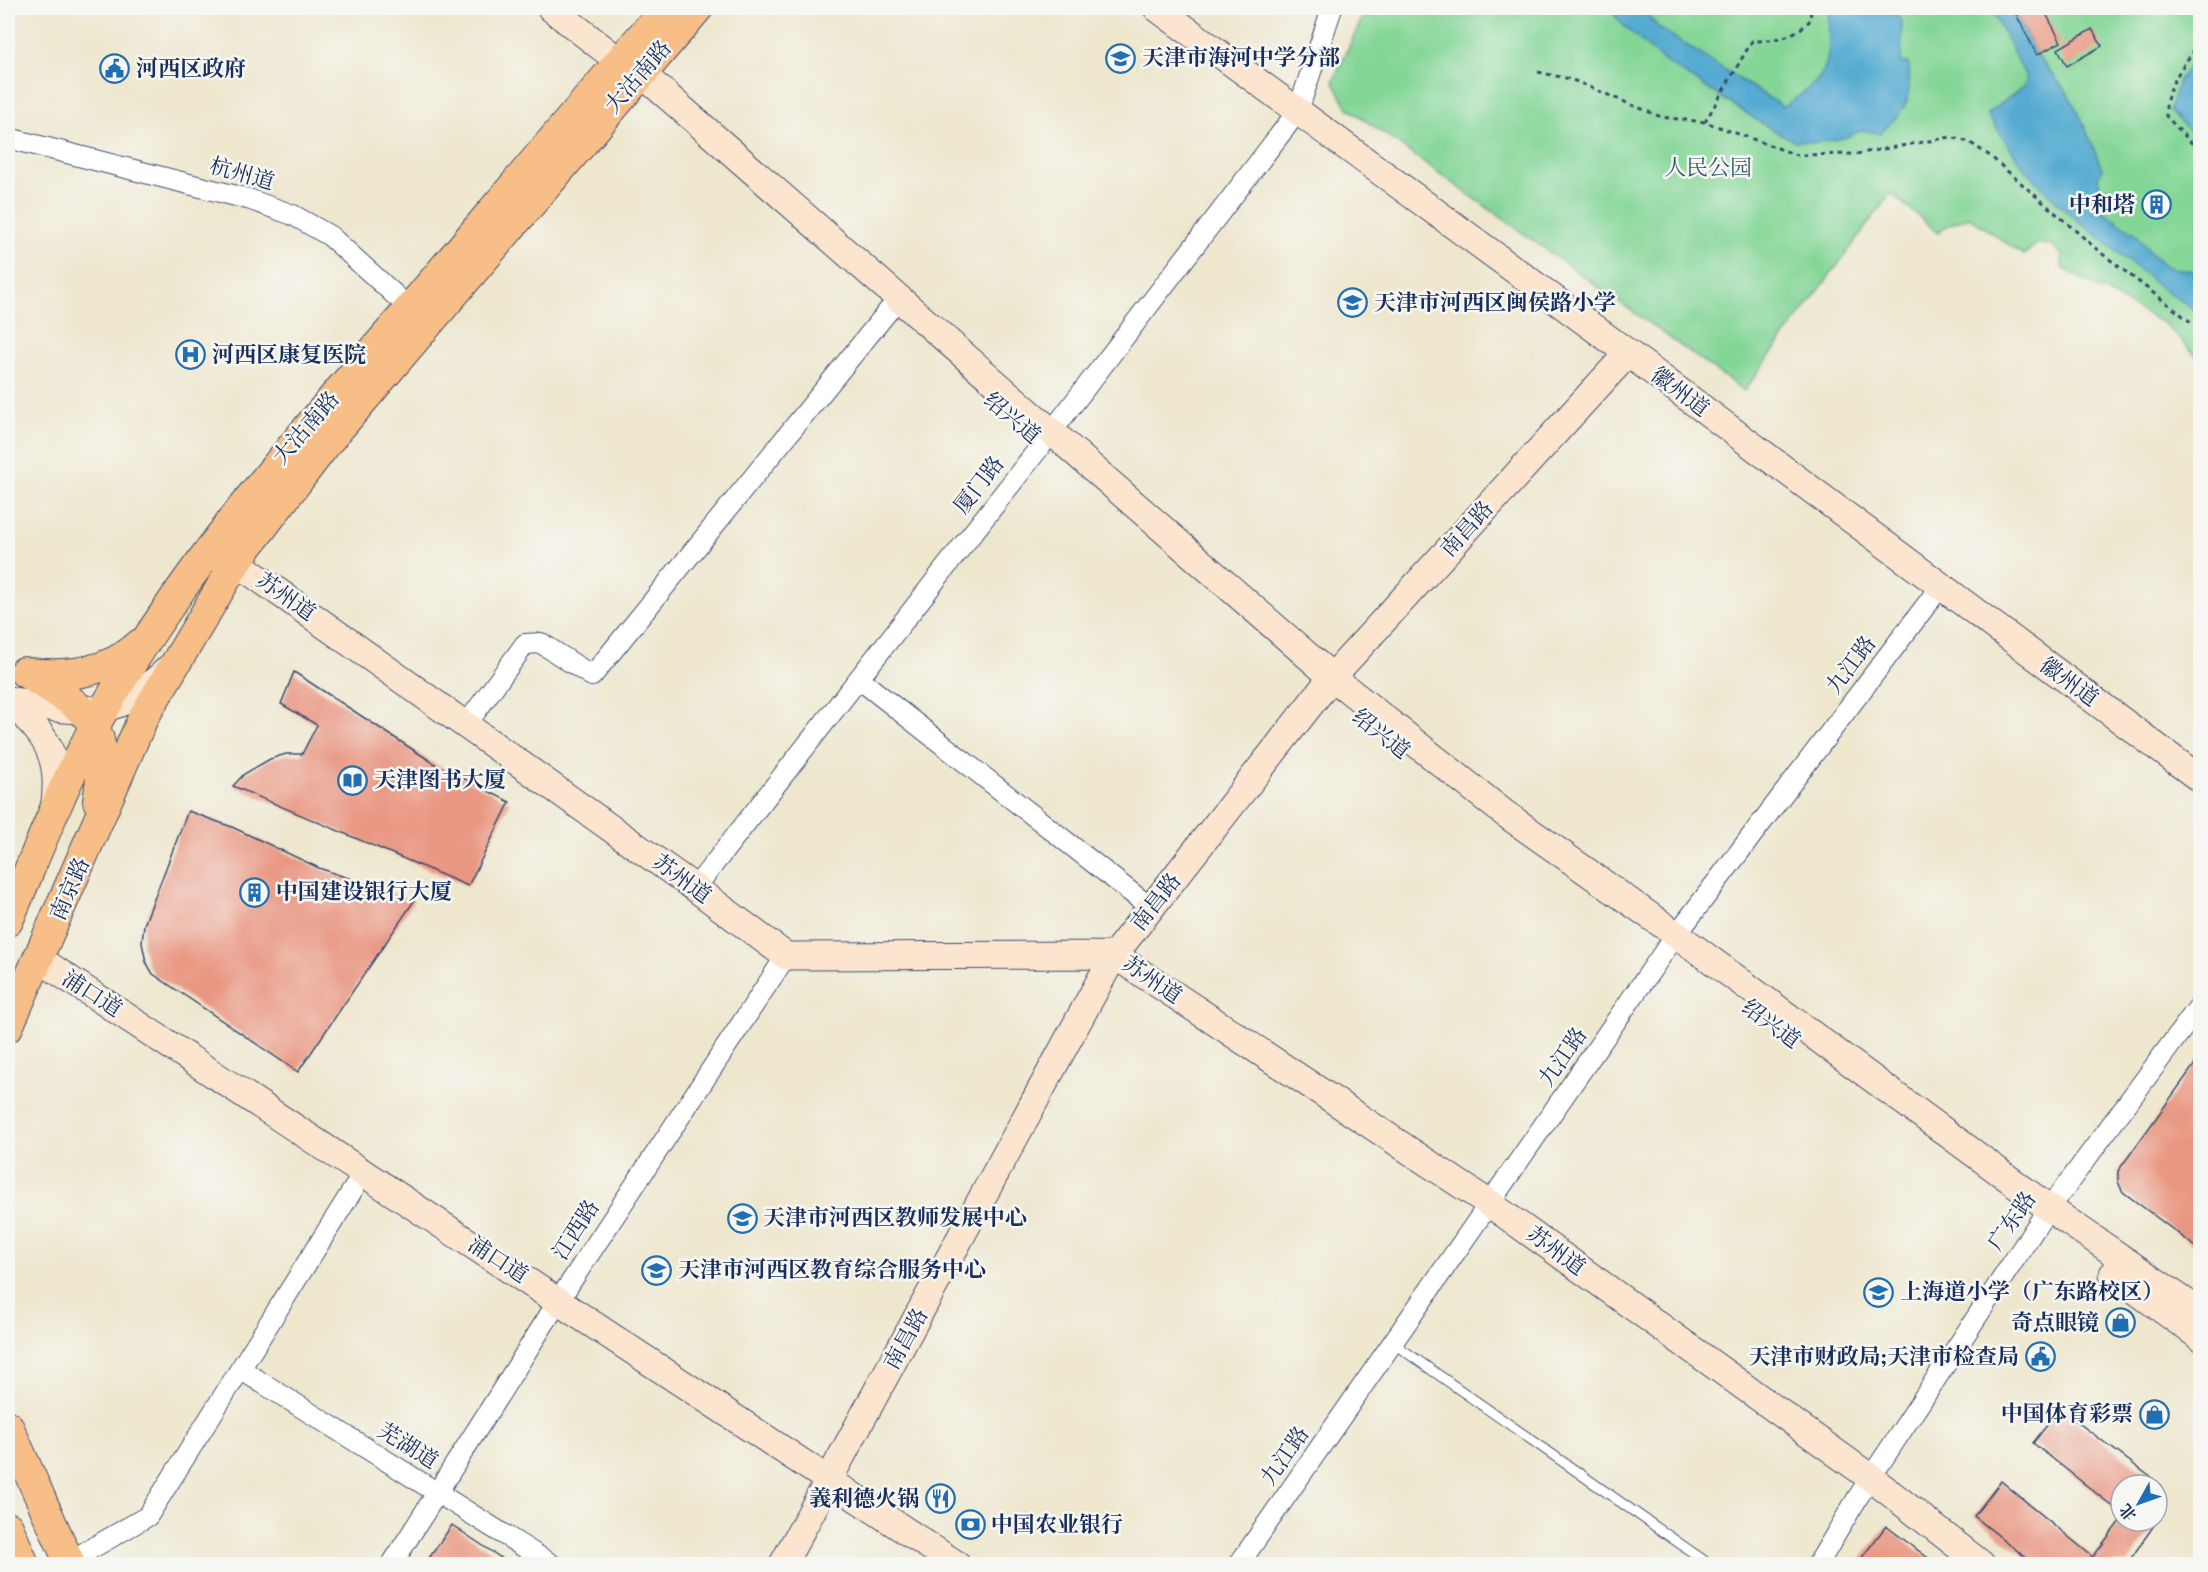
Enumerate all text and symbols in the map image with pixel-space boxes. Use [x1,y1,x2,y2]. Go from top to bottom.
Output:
street label: 大沽南路 [598,34,678,120]
school or university icon: 天津市海河中学分部 [1105,42,1137,74]
place label: 天津市海河中学分部 [1142,43,1340,73]
public building icon: 河西区政府 [99,53,131,85]
place label: 河西区政府 [136,54,246,84]
street label: 杭州道 [206,150,278,198]
park label: 人民公园 [1664,153,1752,183]
building icon: 中和塔 [2140,189,2172,221]
place label: 中和塔 [2069,190,2135,220]
school or university icon: 天津市河西区闽侯路小学 [1337,287,1369,319]
place label: 天津市河西区闽侯路小学 [1374,288,1616,318]
hospital icon: 河西区康复医院 [175,339,207,371]
place label: 河西区康复医院 [212,340,366,370]
street label: 徽州道 [1645,360,1715,424]
street label: 大沽南路 [266,385,346,471]
street label: 绍兴道 [977,385,1047,451]
street label: 厦门路 [947,450,1011,520]
street label: 南昌路 [1434,494,1500,564]
street label: 苏州道 [250,566,322,628]
street label: 九江路 [1819,630,1883,700]
street label: 徽州道 [2033,650,2105,714]
street label: 绍兴道 [1346,702,1416,766]
library icon: 天津图书大厦 [337,764,369,796]
place label: 天津图书大厦 [374,765,506,795]
street label: 苏州道 [646,847,718,911]
street label: 南京路 [43,853,97,925]
street label: 南昌路 [1124,867,1188,937]
building icon: 中国建设银行大厦 [239,876,271,908]
place label: 中国建设银行大厦 [276,877,452,907]
street label: 苏州道 [1116,949,1188,1011]
street label: 浦口道 [56,963,128,1025]
street label: 绍兴道 [1735,992,1807,1056]
street label: 九江路 [1532,1021,1594,1093]
street label: 广东路 [1981,1185,2043,1257]
street label: 江西路 [545,1194,607,1266]
school or university icon: 天津市河西区教师发展中心 [726,1202,758,1234]
place label: 天津市河西区教师发展中心 [763,1203,1027,1233]
street label: 苏州道 [1520,1219,1592,1283]
street label: 浦口道 [462,1229,534,1291]
school or university icon: 天津市河西区教育综合服务中心 [641,1254,673,1286]
place label: 天津市河西区教育综合服务中心 [678,1255,986,1285]
school or university icon: 上海道小学（广东路校区） [1863,1276,1895,1308]
place label: 上海道小学（广东路校区） [1900,1277,2164,1307]
street label: 南昌路 [877,1303,935,1375]
shop icon: 奇点眼镜 [2104,1307,2136,1339]
place label: 奇点眼镜 [2011,1308,2099,1338]
public building icon: 天津市财政局;天津市检查局 [2024,1341,2056,1373]
place label: 天津市财政局;天津市检查局 [1749,1342,2019,1372]
shop icon: 中国体育彩票 [2138,1398,2170,1430]
place label: 中国体育彩票 [2001,1399,2133,1429]
street label: 芜湖道 [372,1416,444,1476]
street label: 九江路 [1254,1420,1316,1492]
north arrow [2109,1473,2169,1533]
restaurant icon: 義利德火锅 [924,1483,956,1515]
place label: 義利德火锅 [809,1484,919,1514]
text: 北 [2115,1499,2142,1525]
bank icon: 中国农业银行 [954,1509,986,1541]
place label: 中国农业银行 [991,1510,1123,1540]

